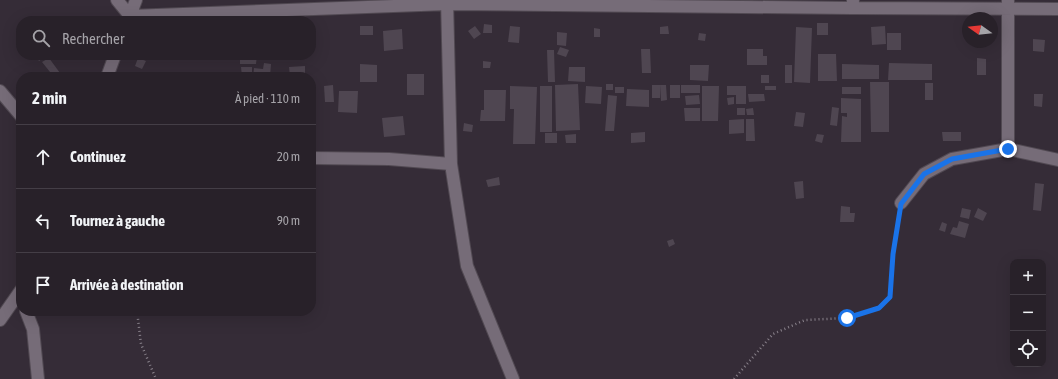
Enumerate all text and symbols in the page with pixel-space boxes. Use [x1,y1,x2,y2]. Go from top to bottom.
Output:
north arrow [962,12,998,48]
search box [16,16,316,60]
icon: search [30,27,52,49]
text: Rechercher [62,30,124,47]
text: 2 min [32,88,67,108]
text: À pied · 110 m [235,91,300,106]
route end [999,140,1017,158]
icon: ahead [32,146,54,168]
text: Continuez [70,148,126,165]
text: 20 m [277,149,300,164]
icon: left [32,210,54,232]
text: Tournez à gauche [70,212,165,229]
text: 90 m [277,213,300,228]
map controls [1010,259,1046,367]
button: + [1010,259,1046,295]
icon: arrive [32,274,54,296]
text: Arrivée à destination [70,276,184,293]
button: − [1010,295,1046,331]
route start [838,309,856,327]
button: locate [1010,331,1046,367]

